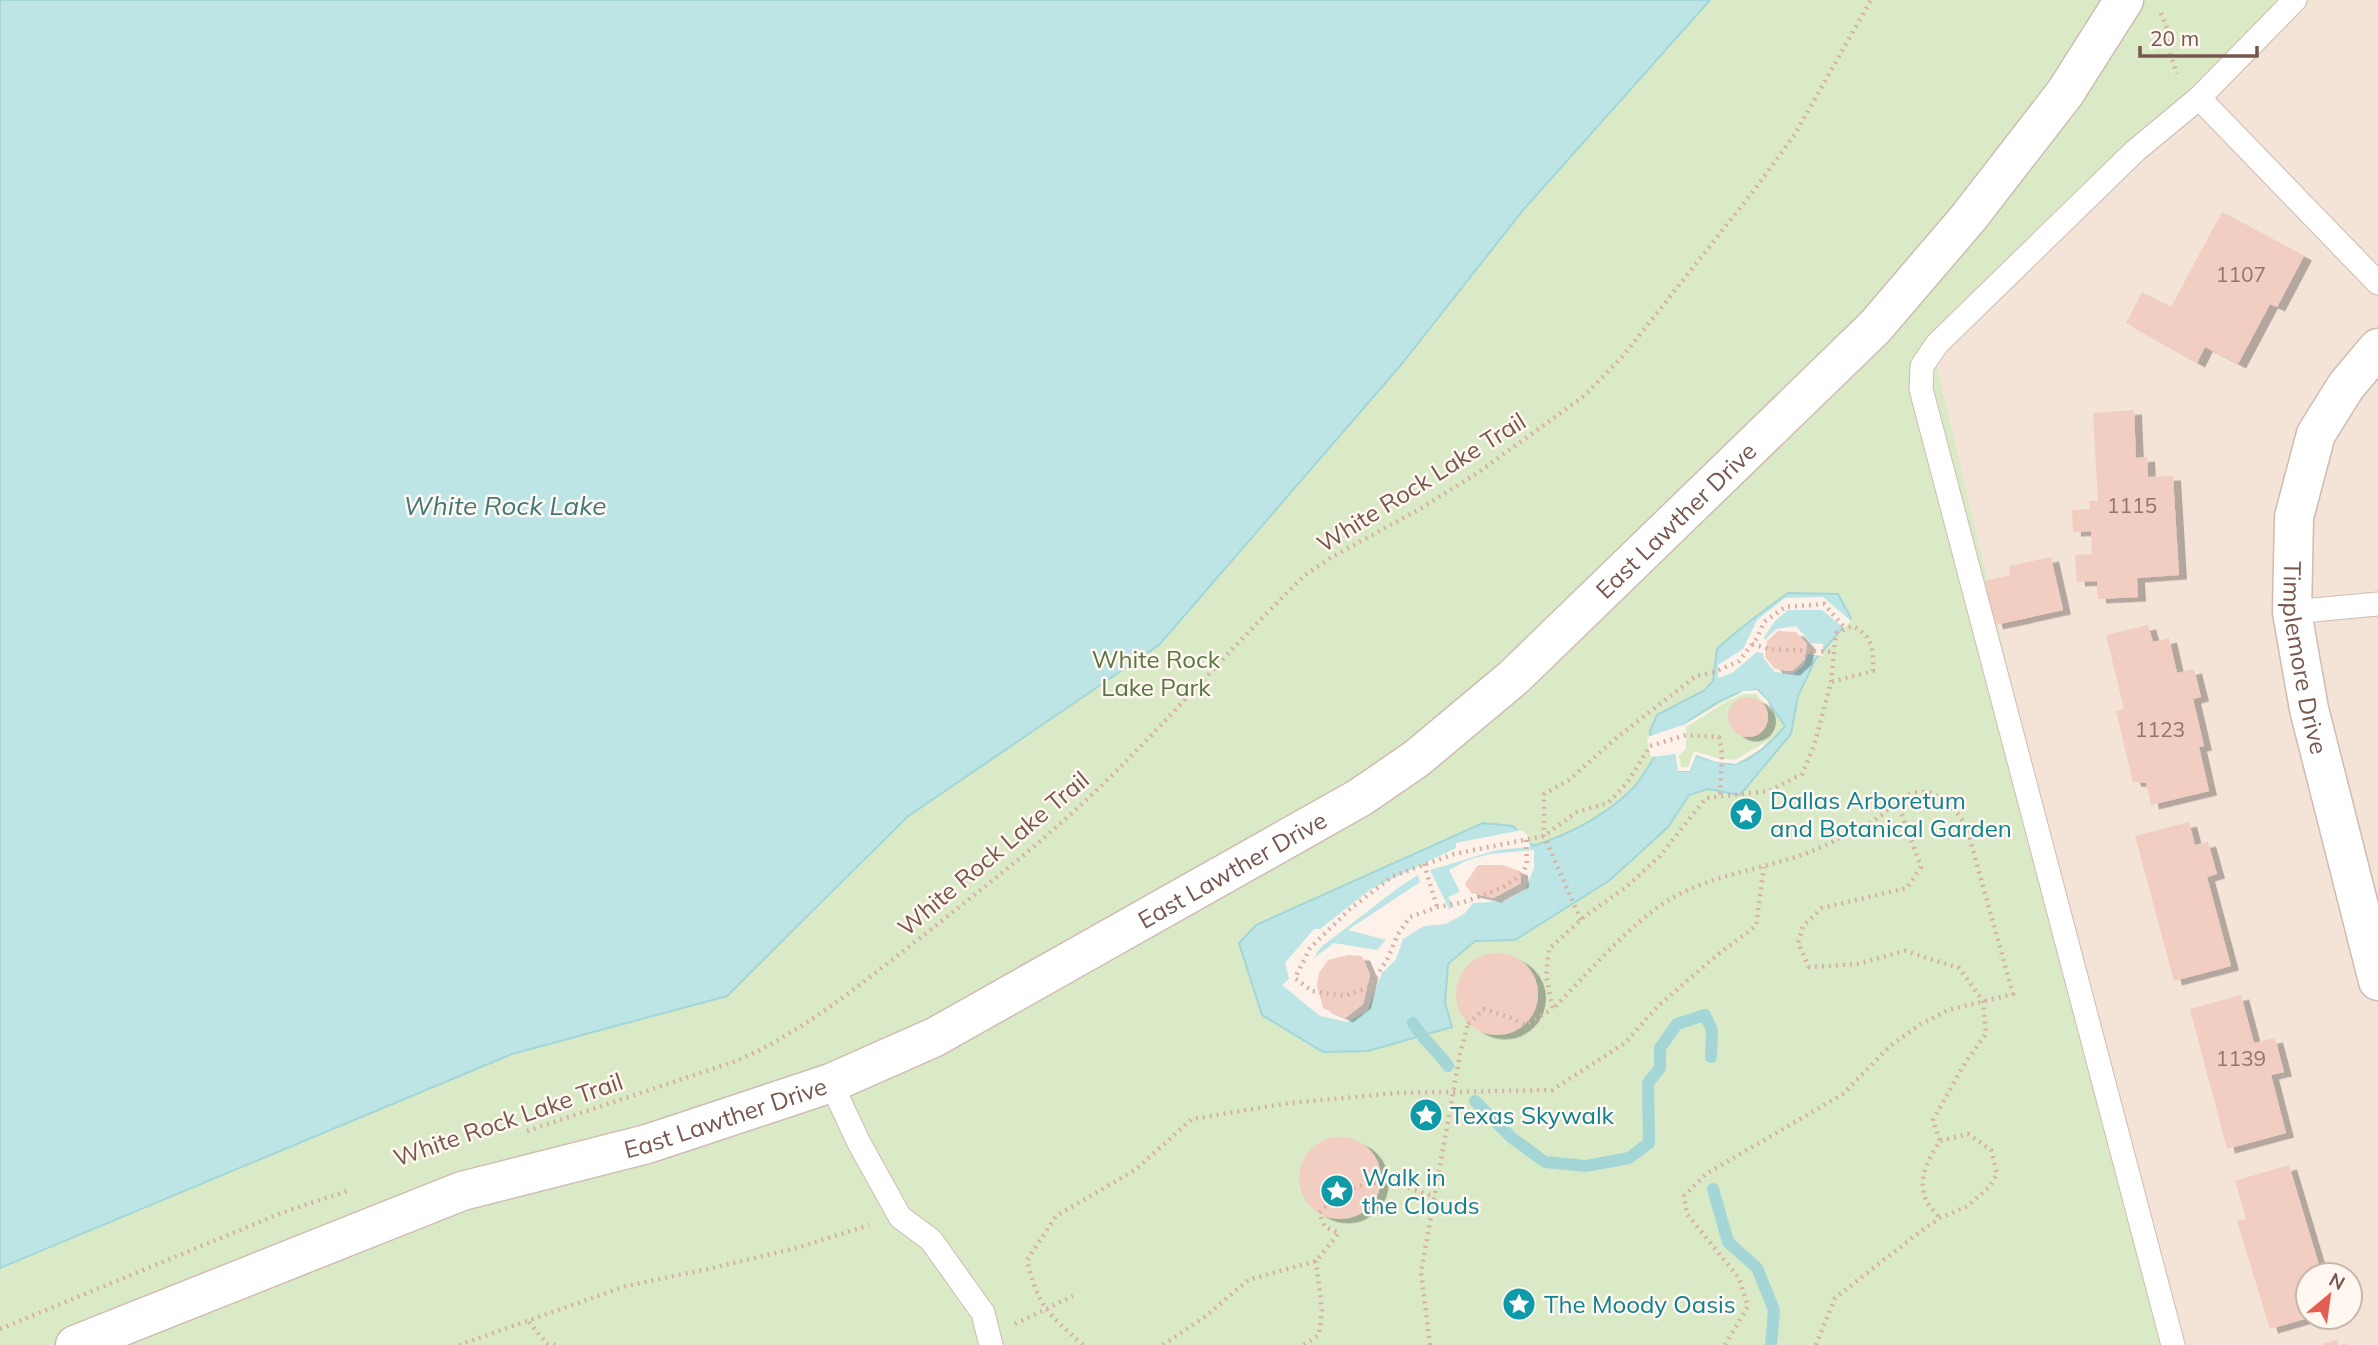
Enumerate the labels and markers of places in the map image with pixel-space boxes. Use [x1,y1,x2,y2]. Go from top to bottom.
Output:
place label: Dallas Arboretum and Botanical Garden [1770,785,2012,843]
place icon: Dallas Arboretum and Botanical Garden [1727,795,1765,833]
place icon: Texas Skywalk [1407,1096,1445,1134]
place label: Texas Skywalk [1450,1100,1615,1130]
place label: Walk in the Clouds [1362,1162,1480,1220]
place icon: Walk in the Clouds [1318,1172,1356,1210]
place icon: The Moody Oasis [1500,1285,1538,1323]
place label: The Moody Oasis [1544,1289,1736,1319]

